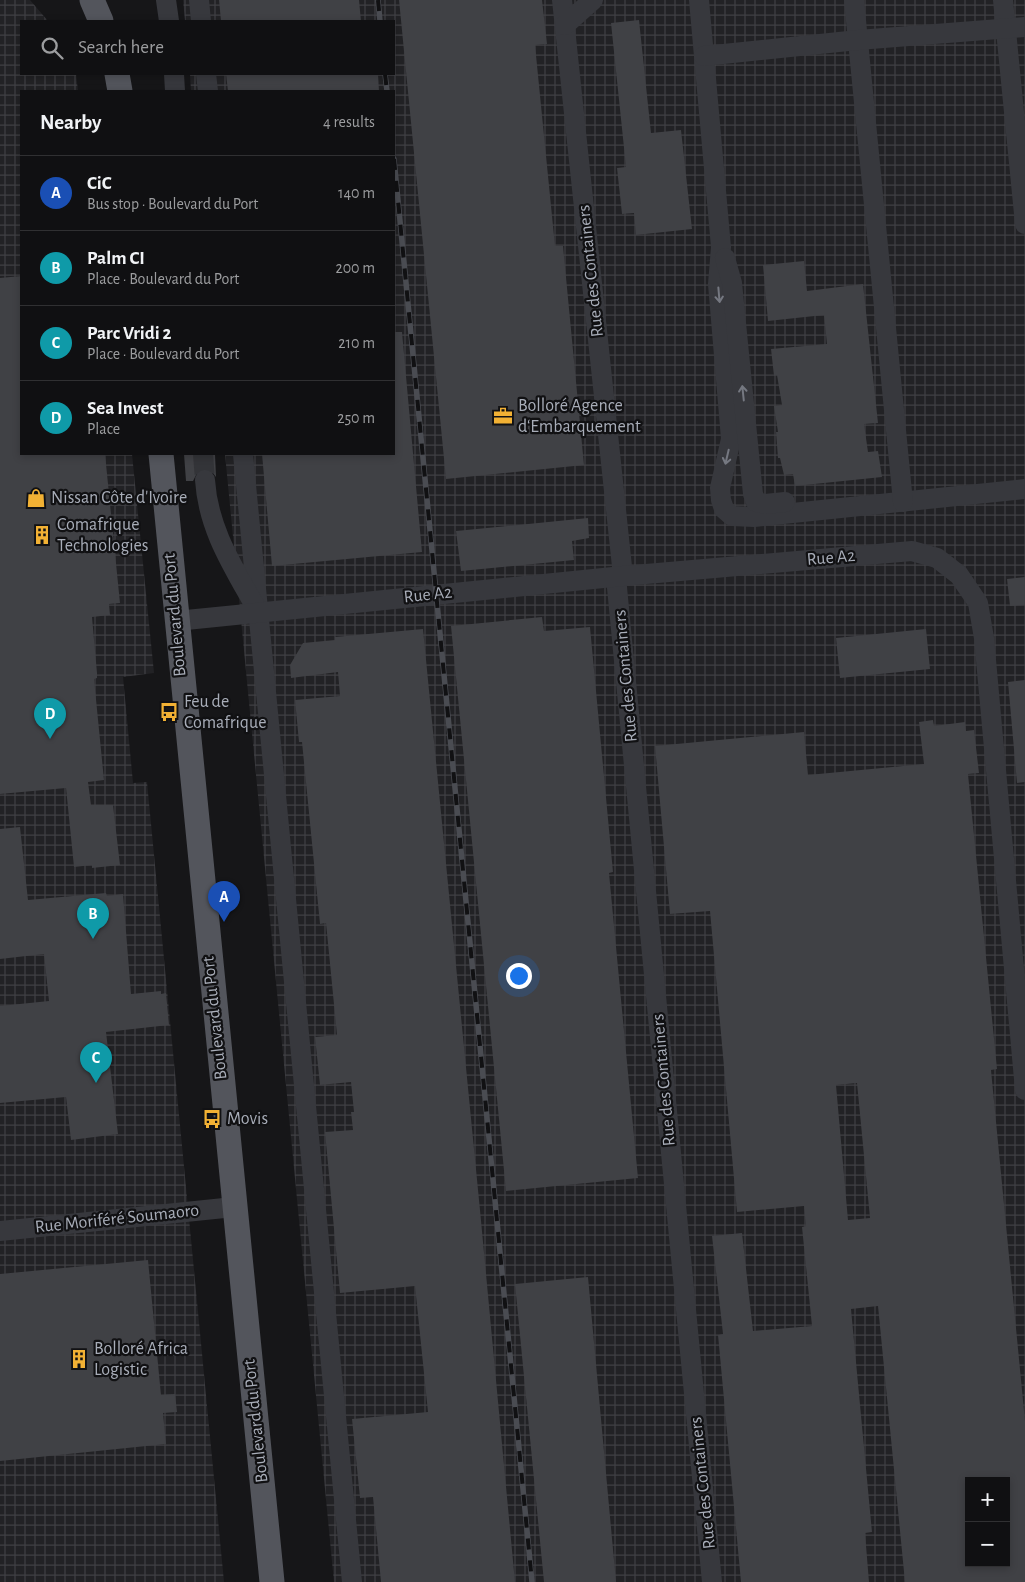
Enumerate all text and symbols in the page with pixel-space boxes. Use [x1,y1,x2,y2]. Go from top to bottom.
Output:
search box [20,20,395,75]
icon: search [38,34,66,62]
text: Search here [78,38,164,57]
text: Nearby [40,112,101,133]
text: 4 results [323,114,375,130]
text: CiC [87,174,112,193]
text: A [51,185,61,201]
text: 140 m [338,185,375,201]
text: Bus stop · Boulevard du Port [87,196,258,212]
street label: Rue des Containers [575,204,607,338]
text: Palm CI [87,249,145,268]
text: B [51,260,61,276]
text: 200 m [335,260,375,276]
text: Place · Boulevard du Port [87,271,239,287]
one-way arrow [714,287,724,303]
text: Parc Vridi 2 [87,324,172,343]
text: C [52,335,60,351]
text: 210 m [338,335,375,351]
text: Place · Boulevard du Port [87,346,239,362]
one-way arrow [738,385,748,401]
place label: Bolloré Agence d‘Embarquement [518,397,641,436]
text: Sea Invest [87,399,163,418]
office icon: Bolloré Agence d‘Embarquement [492,405,514,427]
text: D [51,410,61,426]
text: 250 m [337,410,375,426]
text: Place [87,421,120,437]
one-way arrow [722,448,731,464]
shop icon: Nissan Côte d'Ivoire [25,487,47,509]
place label: Nissan Côte d'Ivoire [51,489,187,507]
place label: Comafrique Technologies [57,516,149,555]
building icon: Comafrique Technologies [31,524,53,546]
street label: Rue A2 [806,547,856,569]
street label: Boulevard du Port [161,552,189,678]
street label: Rue A2 [403,584,453,606]
street label: Rue des Containers [611,609,641,743]
place label: Feu de Comafrique [184,693,266,732]
pin: D [34,698,66,739]
bus stop icon: Feu de Comafrique [158,701,180,723]
pin: A [208,881,240,922]
pin: B [77,898,109,939]
street label: Boulevard du Port [200,955,230,1081]
your location [506,963,532,989]
street label: Rue des Containers [649,1013,679,1147]
pin: C [80,1042,112,1083]
bus stop icon: Movis [201,1108,223,1130]
place label: Movis [227,1110,268,1128]
street label: Rue Moriféré Soumaoro [34,1201,200,1237]
place label: Bolloré Africa Logistic [94,1340,188,1379]
building icon: Bolloré Africa Logistic [68,1348,90,1370]
street label: Boulevard du Port [241,1358,271,1484]
street label: Rue des Containers [687,1416,719,1550]
map controls [965,1477,1010,1567]
button: + [965,1477,1010,1522]
button: − [965,1522,1010,1567]

